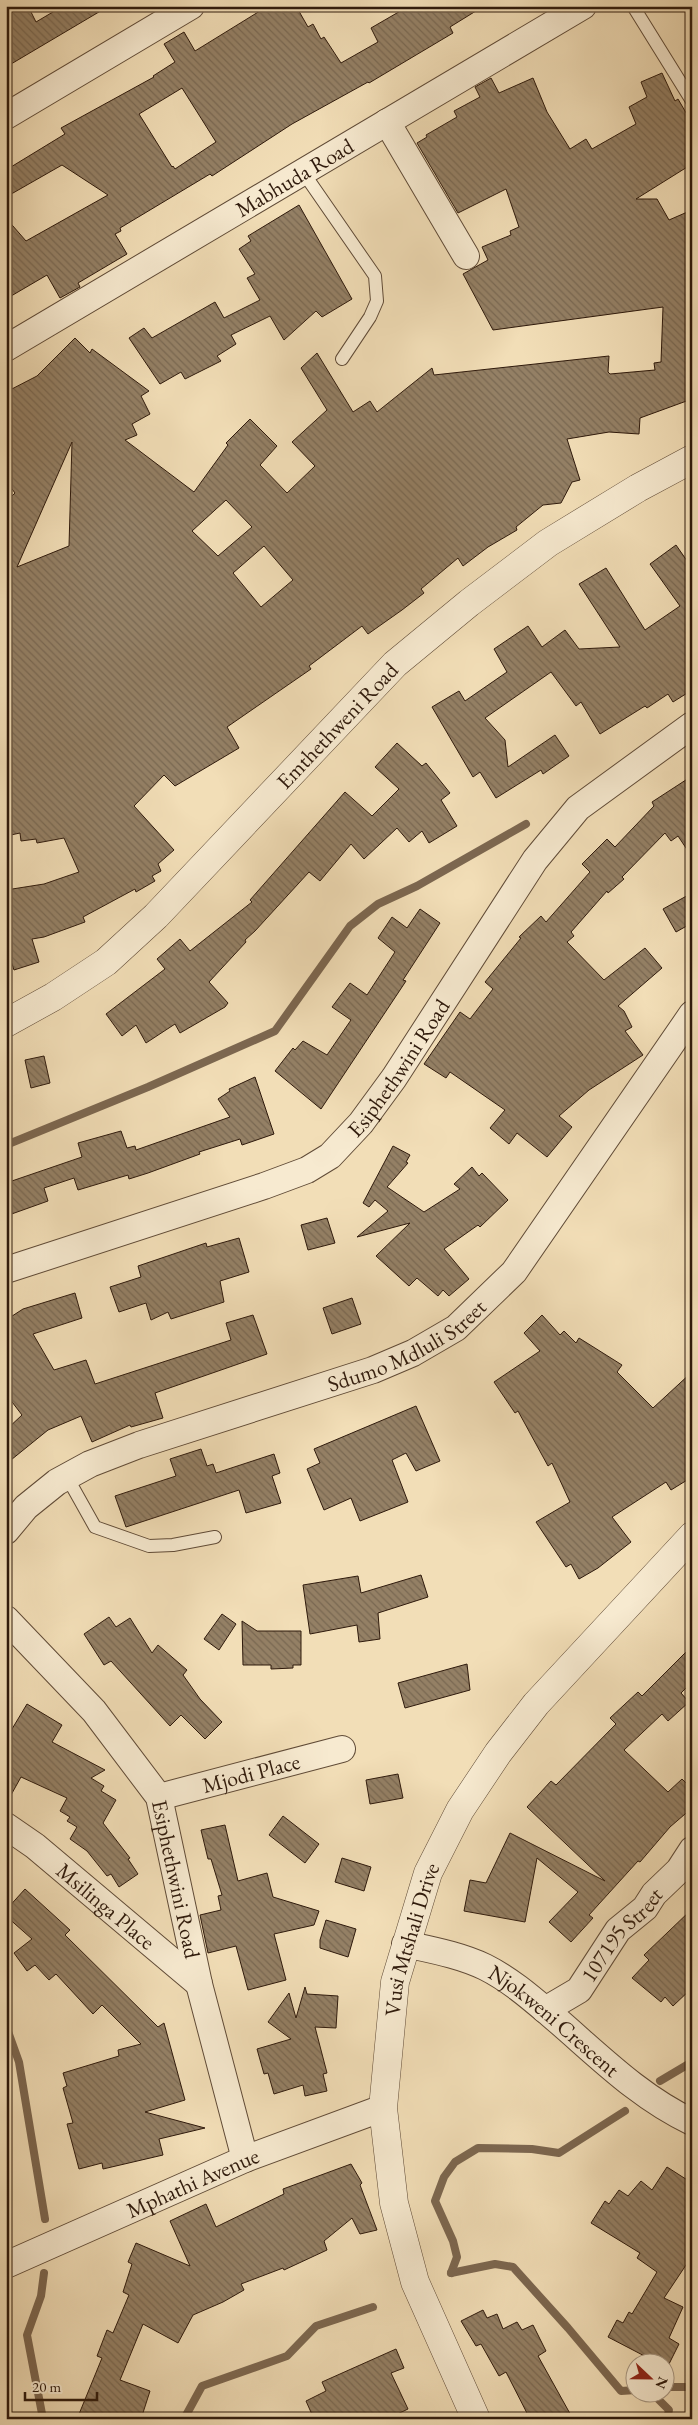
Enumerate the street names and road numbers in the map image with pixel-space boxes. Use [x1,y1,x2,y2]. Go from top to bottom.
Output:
street label: Mabhuda Road [230,130,359,223]
street label: Emthethweni Road [270,655,405,795]
street label: Esiphethwini Road [341,992,456,1143]
street label: Sdumo Mdluli Street [324,1292,492,1398]
street label: Mjodi Place [199,1746,303,1800]
street label: Esiphethwini Road [145,1797,208,1962]
street label: Msilinga Place [50,1856,162,1956]
street label: Vusi Mtshali Drive [377,1857,446,2017]
street label: 107195 Street [574,1880,668,1987]
street label: Njokweni Crescent [483,1957,626,2083]
street label: Mphathi Avenue [122,2141,263,2224]

